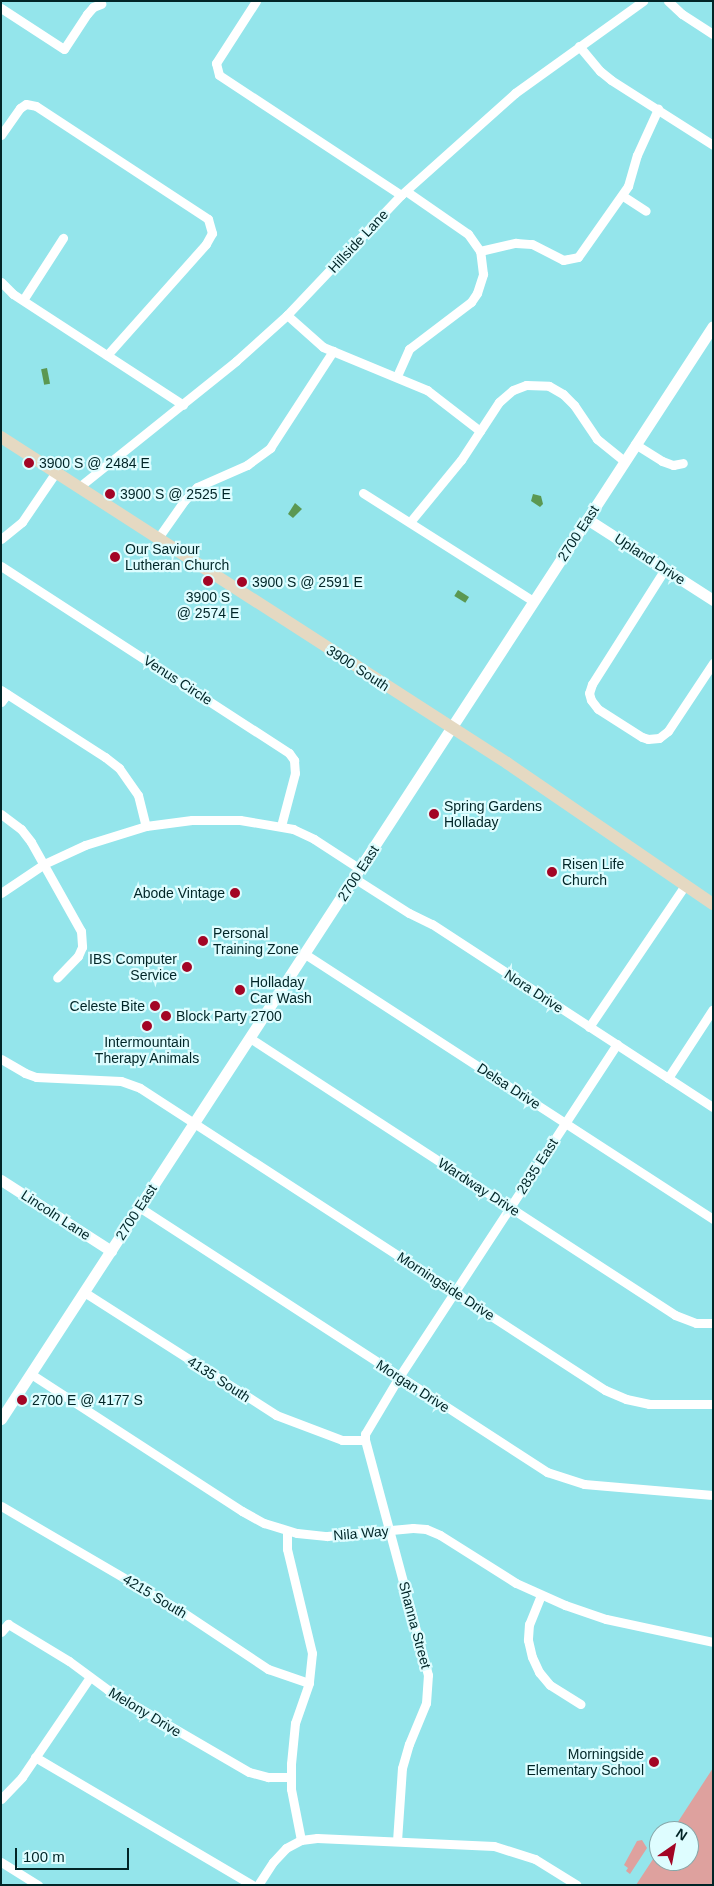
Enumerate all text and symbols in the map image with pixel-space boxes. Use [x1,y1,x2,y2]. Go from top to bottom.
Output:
street label: Hillside Lane [325,206,391,276]
place label: 3900 S @ 2484 E [39,455,150,471]
marker: 3900 S @ 2484 E [23,457,35,469]
place label: 3900 S @ 2525 E [120,486,231,502]
marker: 3900 S @ 2525 E [104,488,116,500]
street label: 2700 East [554,502,602,564]
street label: Upland Drive [611,530,689,588]
place label: Our Saviour Lutheran Church [125,541,229,574]
marker: Our Saviour Lutheran Church [109,551,121,563]
place label: 3900 S @ 2591 E [252,574,363,590]
marker: 3900 S @ 2574 E [202,575,214,587]
marker: 3900 S @ 2591 E [236,576,248,588]
place label: 3900 S @ 2574 E [177,589,239,622]
street label: 3900 South [323,641,393,695]
street label: Venus Circle [140,652,216,708]
place label: Spring Gardens Holladay [444,798,542,830]
marker: Spring Gardens Holladay [428,808,440,820]
street label: 2700 East [334,842,382,904]
place label: Risen Life Church [562,856,624,889]
marker: Risen Life Church [546,866,558,878]
place label: Abode Vintage [133,885,225,901]
marker: Abode Vintage [229,887,241,899]
place label: Personal Training Zone [213,925,299,958]
marker: Personal Training Zone [197,935,209,947]
place label: IBS Computer Service [89,951,177,984]
marker: IBS Computer Service [181,961,193,973]
street label: Nora Drive [501,966,567,1016]
place label: Holladay Car Wash [250,974,312,1006]
marker: Holladay Car Wash [234,984,246,996]
place label: Celeste Bite [70,998,145,1014]
marker: Celeste Bite [149,1000,161,1012]
place label: Block Party 2700 [176,1008,282,1024]
marker: Block Party 2700 [160,1010,172,1022]
marker: Intermountain Therapy Animals [141,1020,153,1032]
place label: Intermountain Therapy Animals [94,1034,200,1066]
street label: Delsa Drive [474,1059,544,1113]
street label: 2835 East [513,1135,561,1197]
street label: Wardway Drive [435,1154,523,1220]
street label: 2700 East [112,1181,160,1243]
street label: Lincoln Lane [18,1186,94,1244]
street label: Morningside Drive [394,1248,498,1324]
street label: 4135 South [184,1352,254,1406]
street label: Morgan Drive [373,1356,453,1416]
place label: 2700 E @ 4177 S [32,1392,143,1408]
marker: 2700 E @ 4177 S [16,1394,28,1406]
street label: Nila Way [333,1522,389,1544]
street label: 4215 South [120,1570,190,1622]
street label: Shanna Street [395,1580,435,1670]
street label: Melony Drive [106,1684,184,1740]
place label: Morningside Elementary School [526,1746,644,1778]
marker: Morningside Elementary School [648,1756,660,1768]
north arrow [649,1821,699,1871]
text: N [673,1825,690,1844]
scale bar [18,1838,131,1870]
text: 100 m [23,1848,65,1865]

